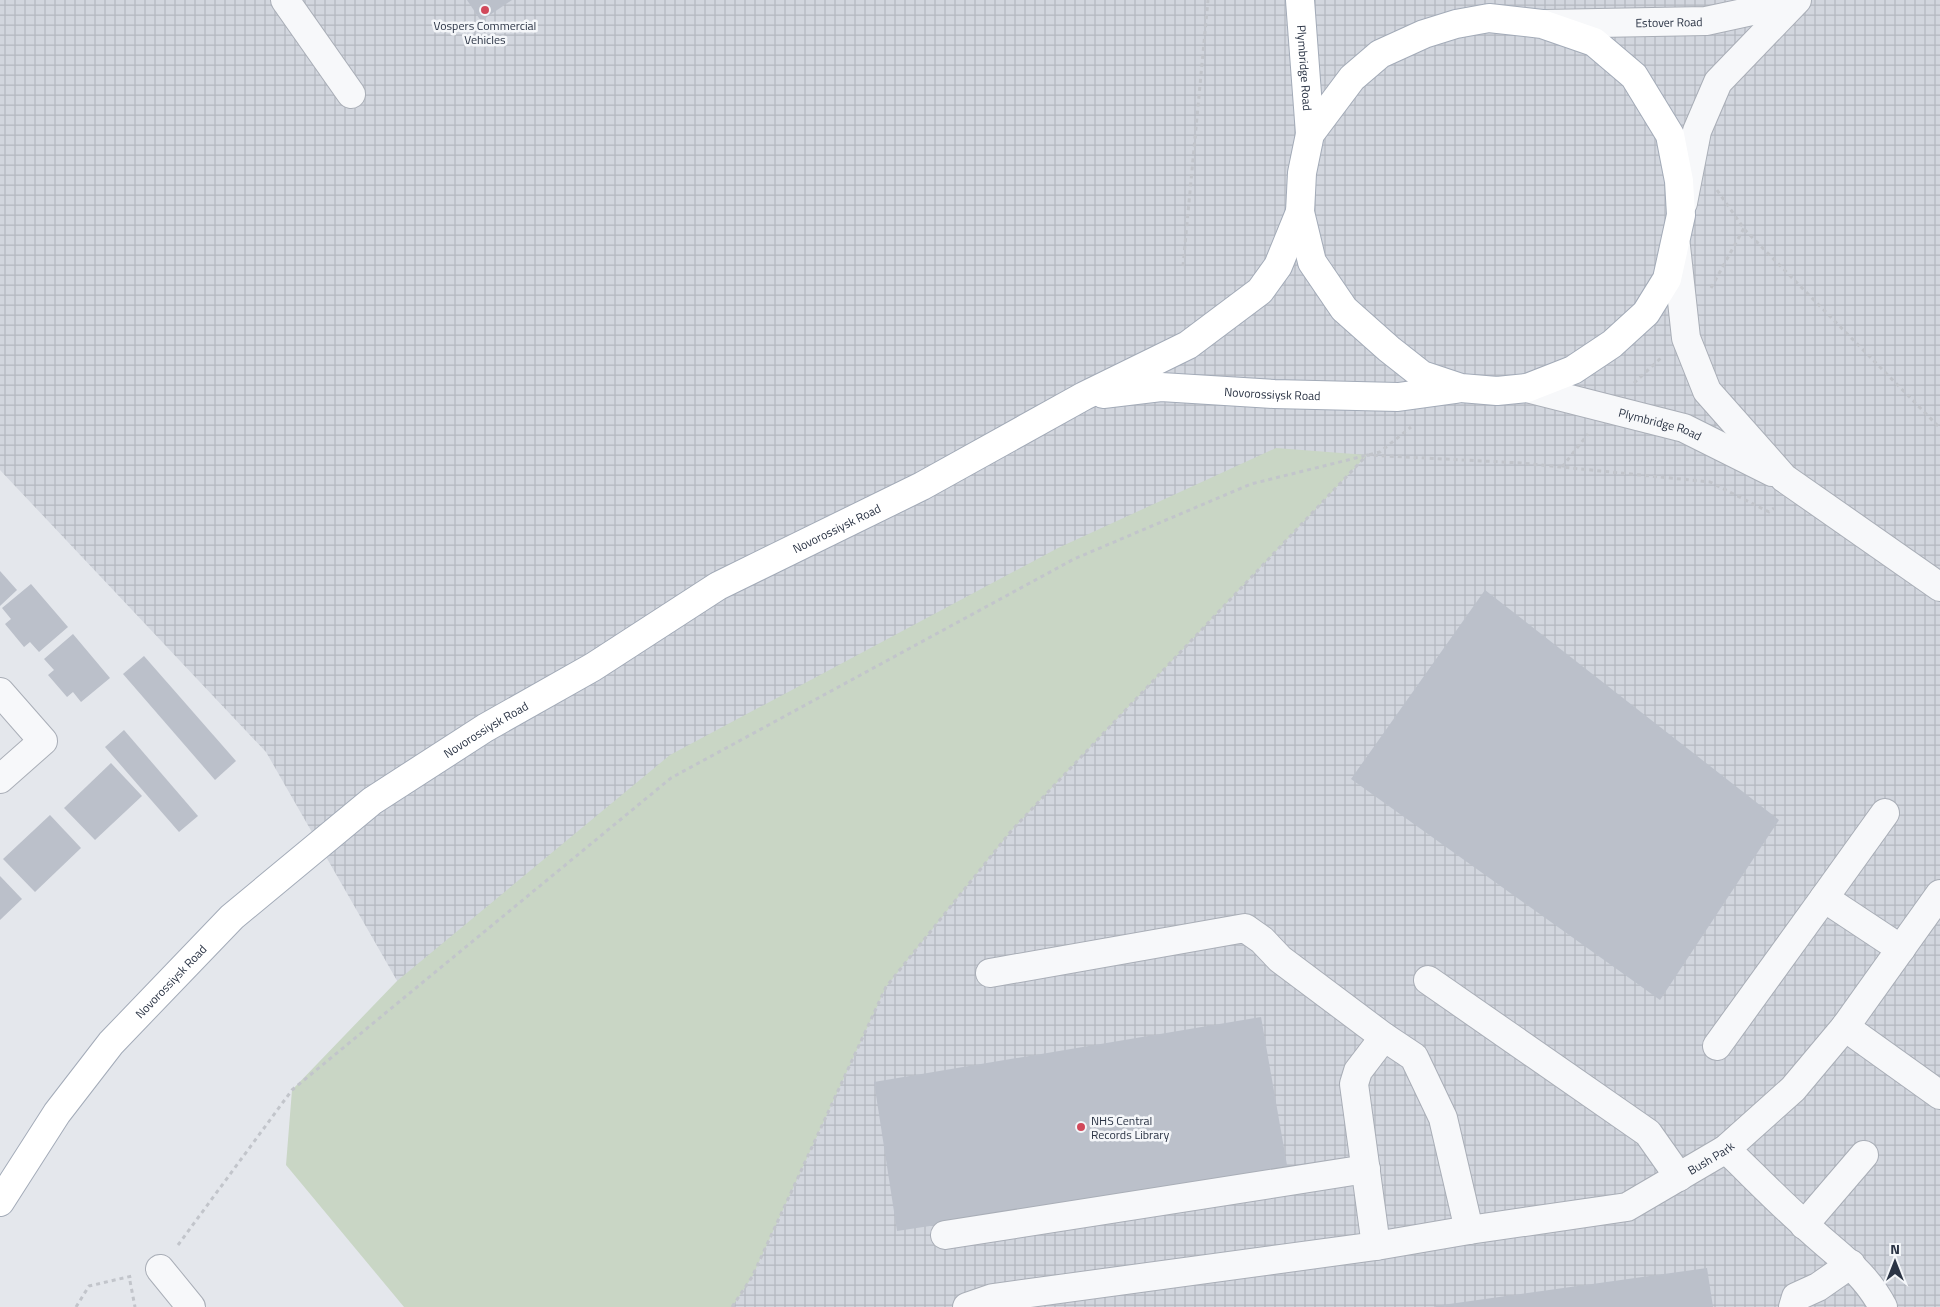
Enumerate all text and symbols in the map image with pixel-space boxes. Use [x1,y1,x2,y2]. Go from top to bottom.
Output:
marker: Vospers Commercial Vehicles [479,4,491,16]
street label: Estover Road [1635,12,1703,32]
place label: Vospers Commercial Vehicles [434,16,536,49]
street label: Plymbridge Road [1292,24,1318,111]
street label: Novorossiysk Road [1224,381,1321,405]
street label: Plymbridge Road [1617,402,1705,445]
street label: Novorossiysk Road [789,498,884,558]
street label: Novorossiysk Road [439,696,531,762]
street label: Novorossiysk Road [130,940,211,1022]
place label: NHS Central Records Library [1091,1111,1169,1144]
marker: NHS Central Records Library [1075,1121,1087,1133]
street label: Bush Park [1684,1136,1738,1179]
north arrow [1870,1237,1920,1287]
text: N [1890,1238,1900,1259]

